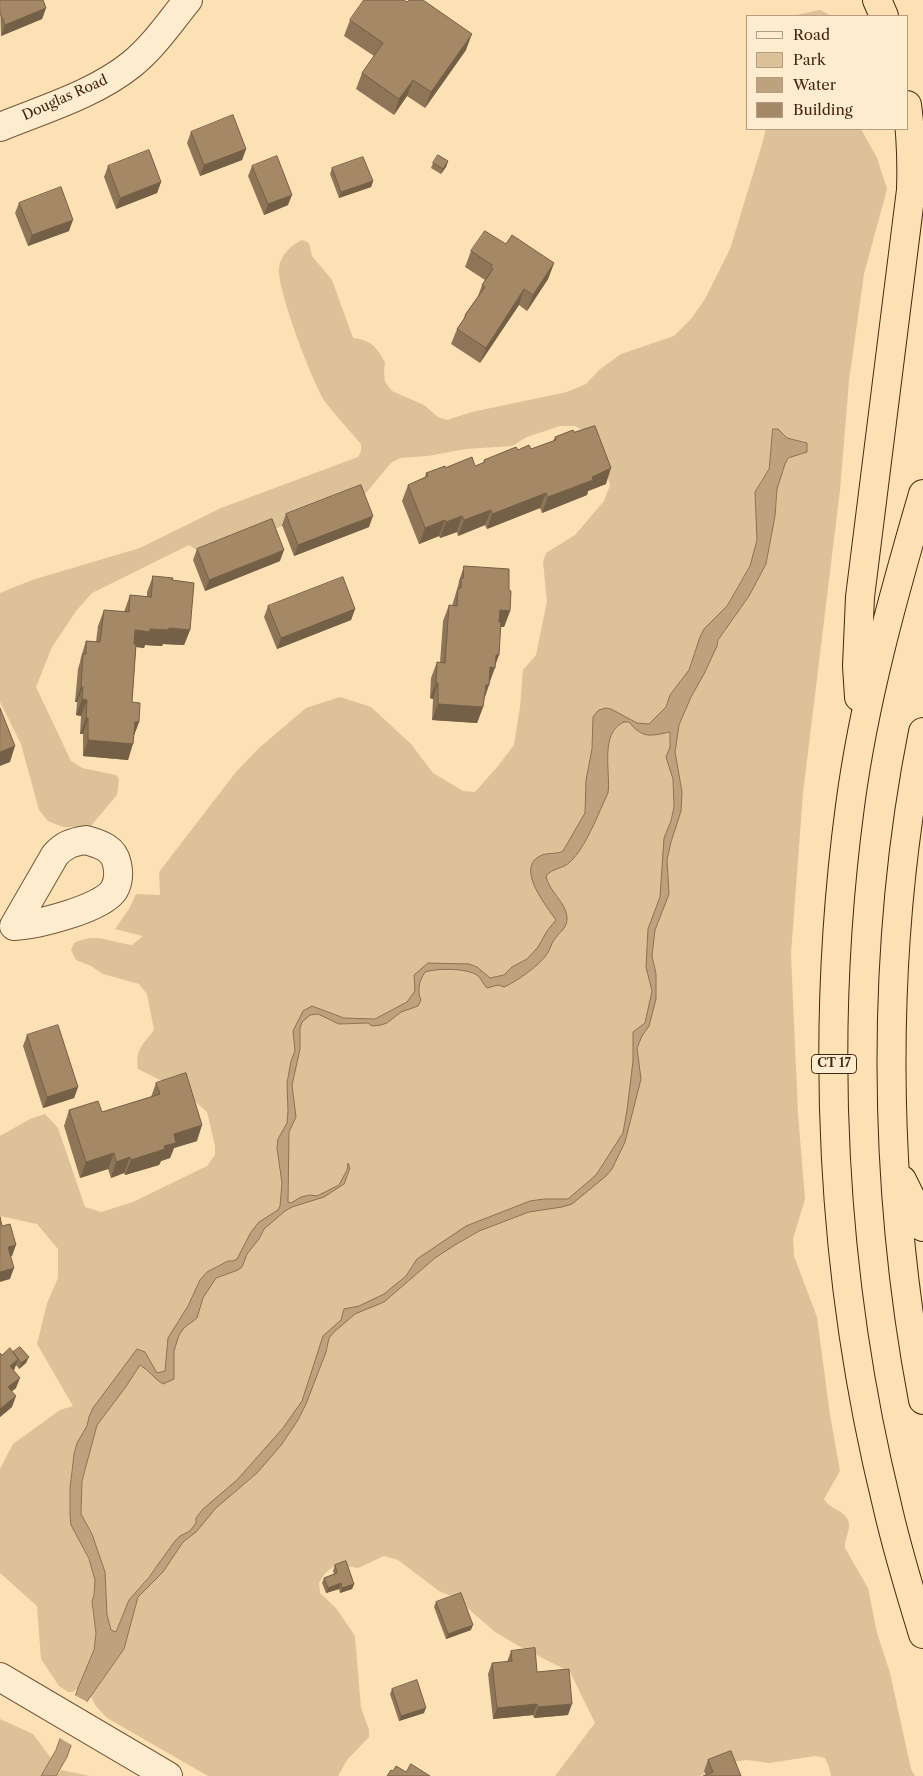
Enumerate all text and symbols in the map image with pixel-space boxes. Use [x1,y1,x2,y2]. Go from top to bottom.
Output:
legend [746,15,908,130]
text: Road [793,25,830,44]
text: Park [793,50,826,69]
street label: Douglas Road [20,72,110,124]
text: Water [793,75,836,94]
text: Building [793,100,853,119]
road number: CT 17 [812,1054,856,1074]

